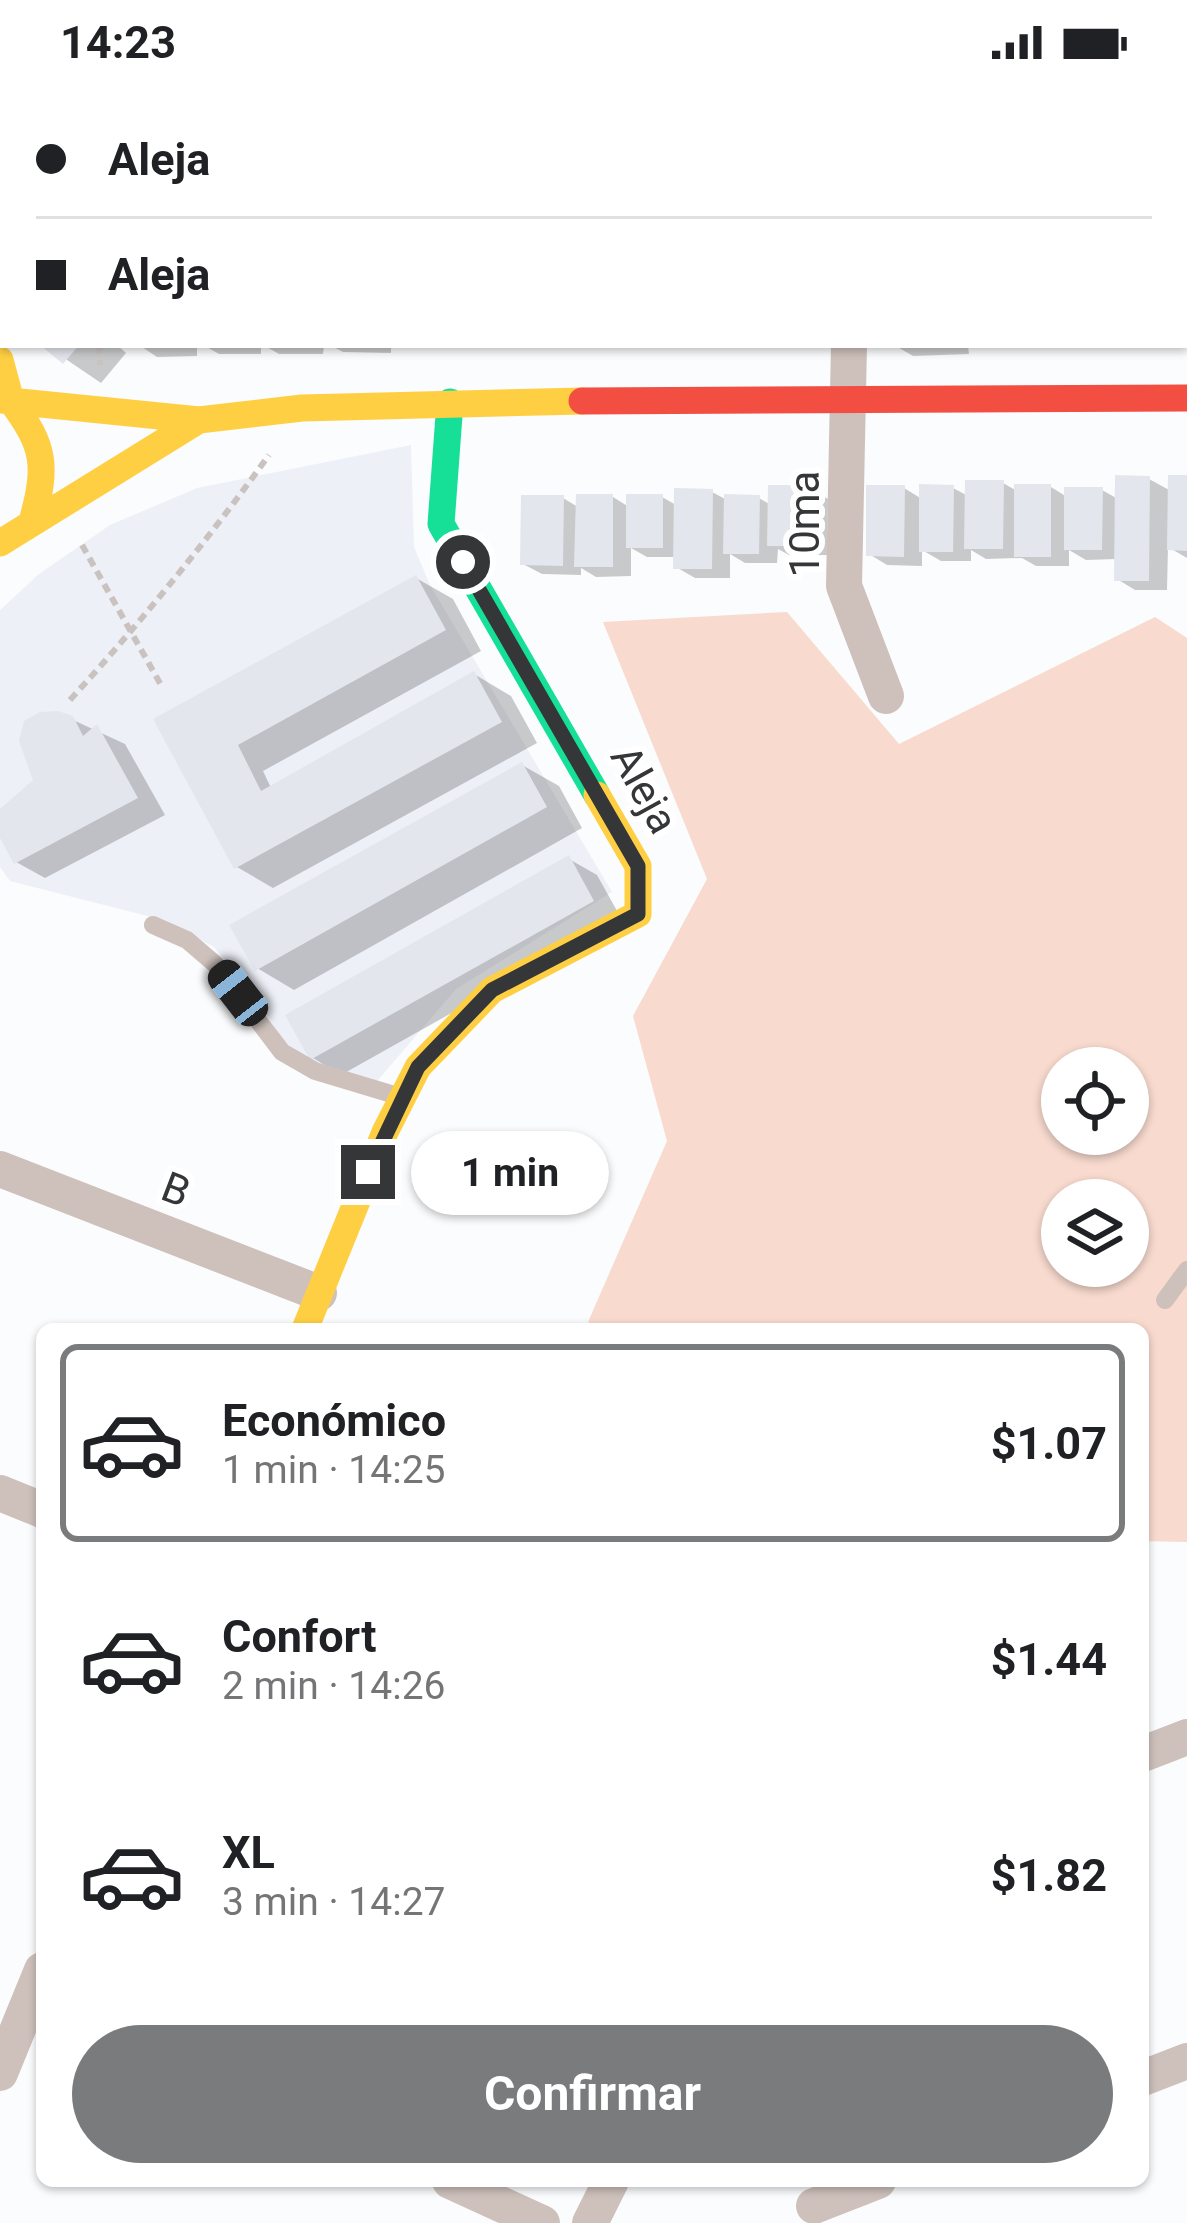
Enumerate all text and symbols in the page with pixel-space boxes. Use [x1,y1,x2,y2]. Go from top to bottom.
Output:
text: 14:23 [60,16,176,69]
text: Aleja [108,133,210,186]
text: Aleja [108,248,210,301]
street label: 10ma [780,471,829,577]
route start [436,535,490,589]
street label: Aleja [601,737,688,842]
car [202,954,274,1032]
map controls [1041,1047,1149,1287]
button: locate [1041,1047,1149,1155]
callout: 1 min [410,1130,608,1214]
route end [341,1145,395,1199]
text: 1 min [461,1150,559,1196]
street label: B [155,1162,197,1217]
button: layers [1041,1179,1149,1287]
icon: car [78,1389,186,1497]
text: Económico [222,1394,446,1447]
text: $1.07 [991,1417,1107,1470]
text: 1 min · 14:25 [222,1447,445,1493]
icon: car [78,1605,186,1713]
text: Confort [222,1610,376,1663]
text: $1.44 [991,1633,1107,1686]
text: 2 min · 14:26 [222,1663,445,1709]
icon: car [78,1821,186,1929]
text: XL [222,1826,275,1879]
text: $1.82 [991,1849,1107,1902]
text: 3 min · 14:27 [222,1879,445,1925]
button: Confirmar [72,2025,1113,2163]

